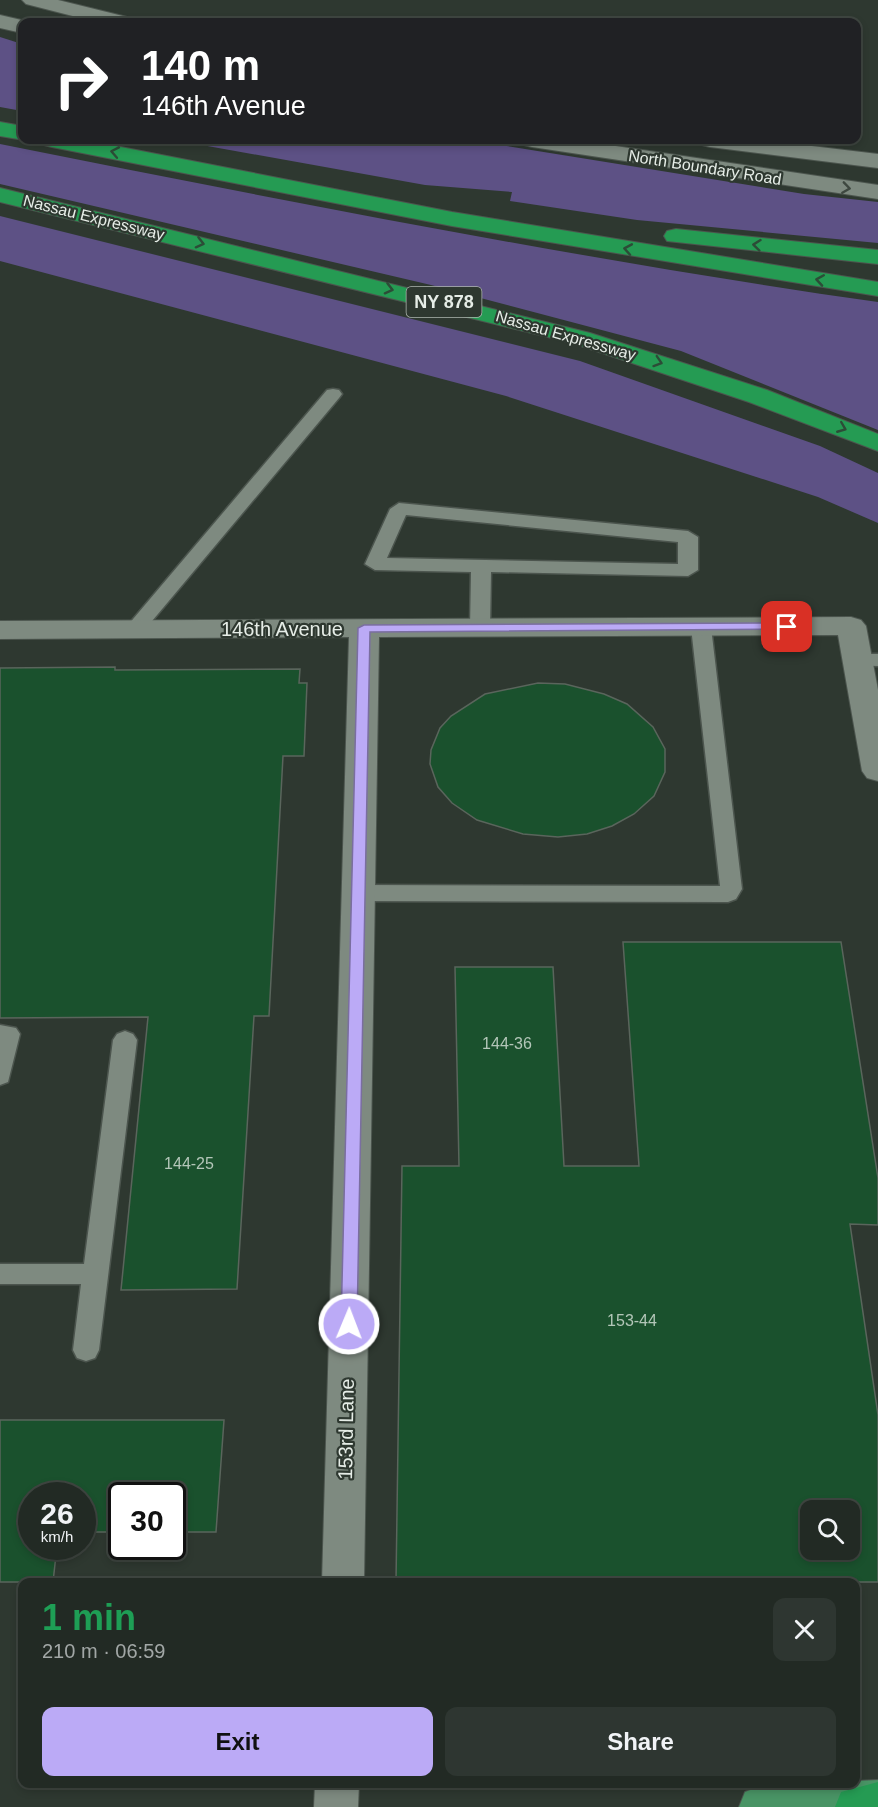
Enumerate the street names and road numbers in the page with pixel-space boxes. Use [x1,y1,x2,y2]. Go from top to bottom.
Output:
street label: North Boundary Road [627,147,783,188]
street label: Nassau Expressway [21,192,166,243]
road number: NY 878 [406,287,482,317]
street label: Nassau Expressway [494,307,638,364]
street label: 146th Avenue [221,618,343,640]
street label: 153rd Lane [334,1378,358,1480]

